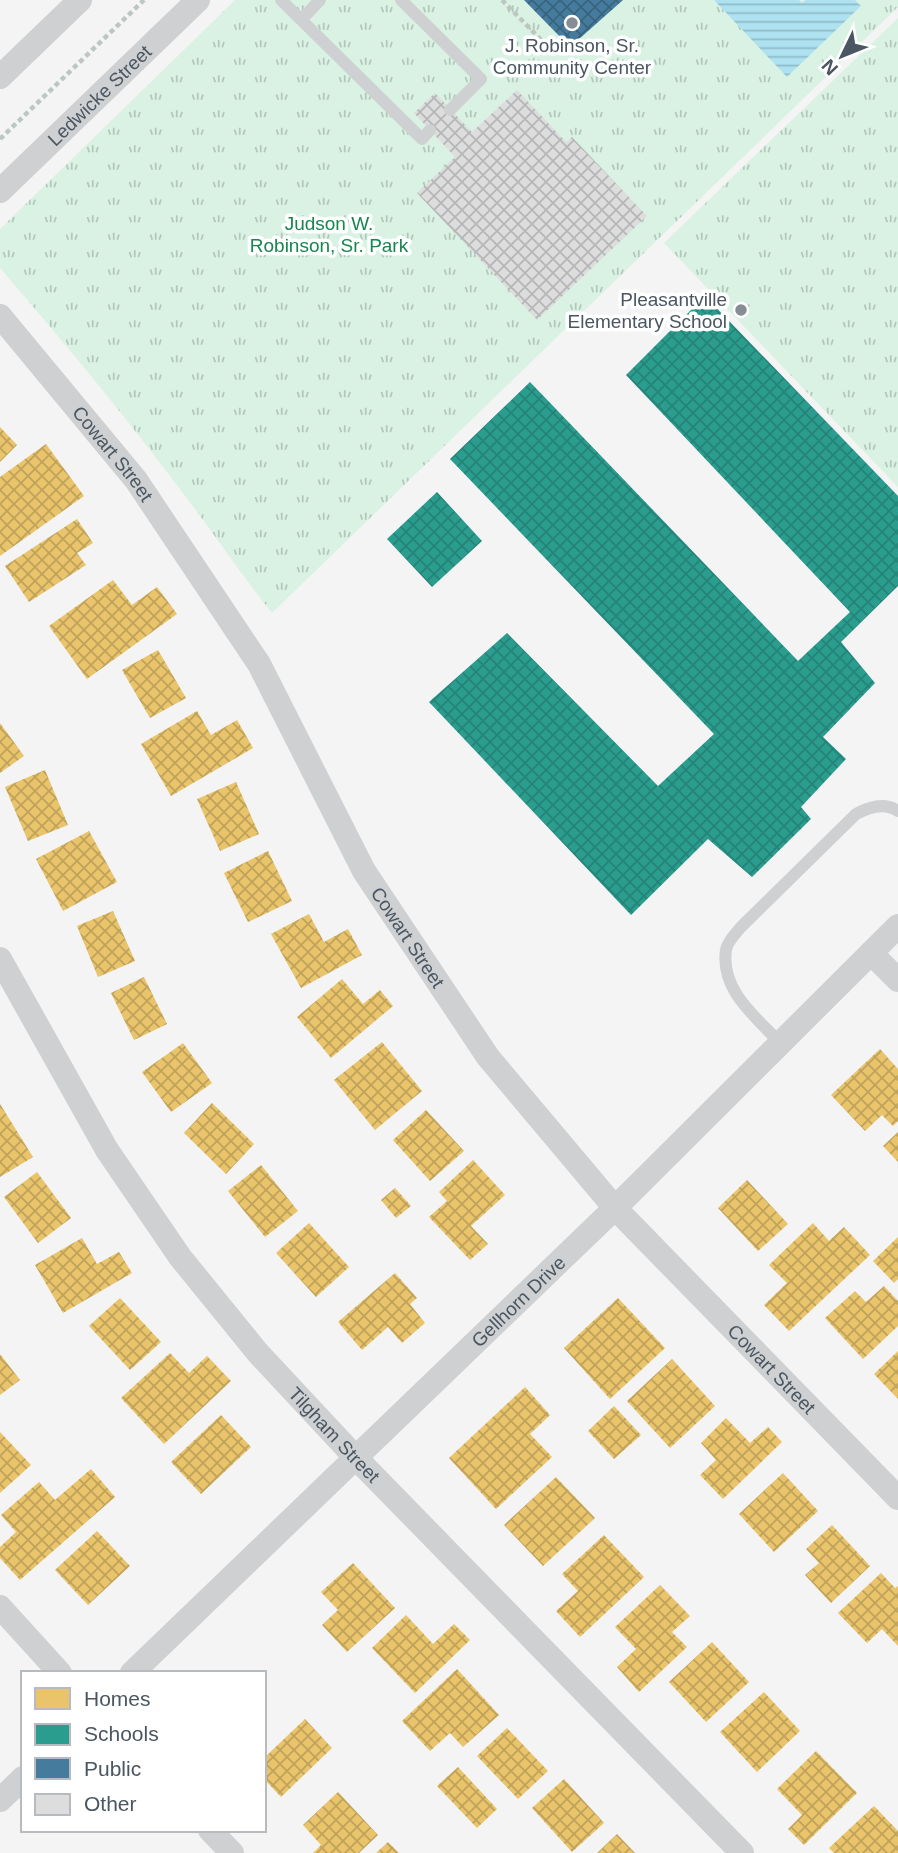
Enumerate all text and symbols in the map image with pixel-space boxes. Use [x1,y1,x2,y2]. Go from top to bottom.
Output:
marker: J. Robinson, Sr. Community Center [564,15,580,31]
north arrow [807,21,877,91]
place label: J. Robinson, Sr. Community Center [493,35,652,78]
street label: Ledwicke Street [43,40,156,150]
text: N [818,55,842,79]
park label: Judson W. Robinson, Sr. Park [250,213,409,256]
place label: Pleasantville Elementary School [568,289,727,332]
marker: Pleasantville Elementary School [733,302,749,318]
street label: Cowart Street [68,402,158,506]
street label: Cowart Street [367,883,449,992]
street label: Gellhorn Drive [467,1252,569,1351]
street label: Cowart Street [724,1320,821,1418]
street label: Tilgham Street [285,1383,385,1487]
legend [21,1671,266,1832]
text: Homes [84,1687,151,1710]
text: Schools [84,1722,159,1745]
text: Public [84,1757,141,1780]
text: Other [84,1792,137,1815]

